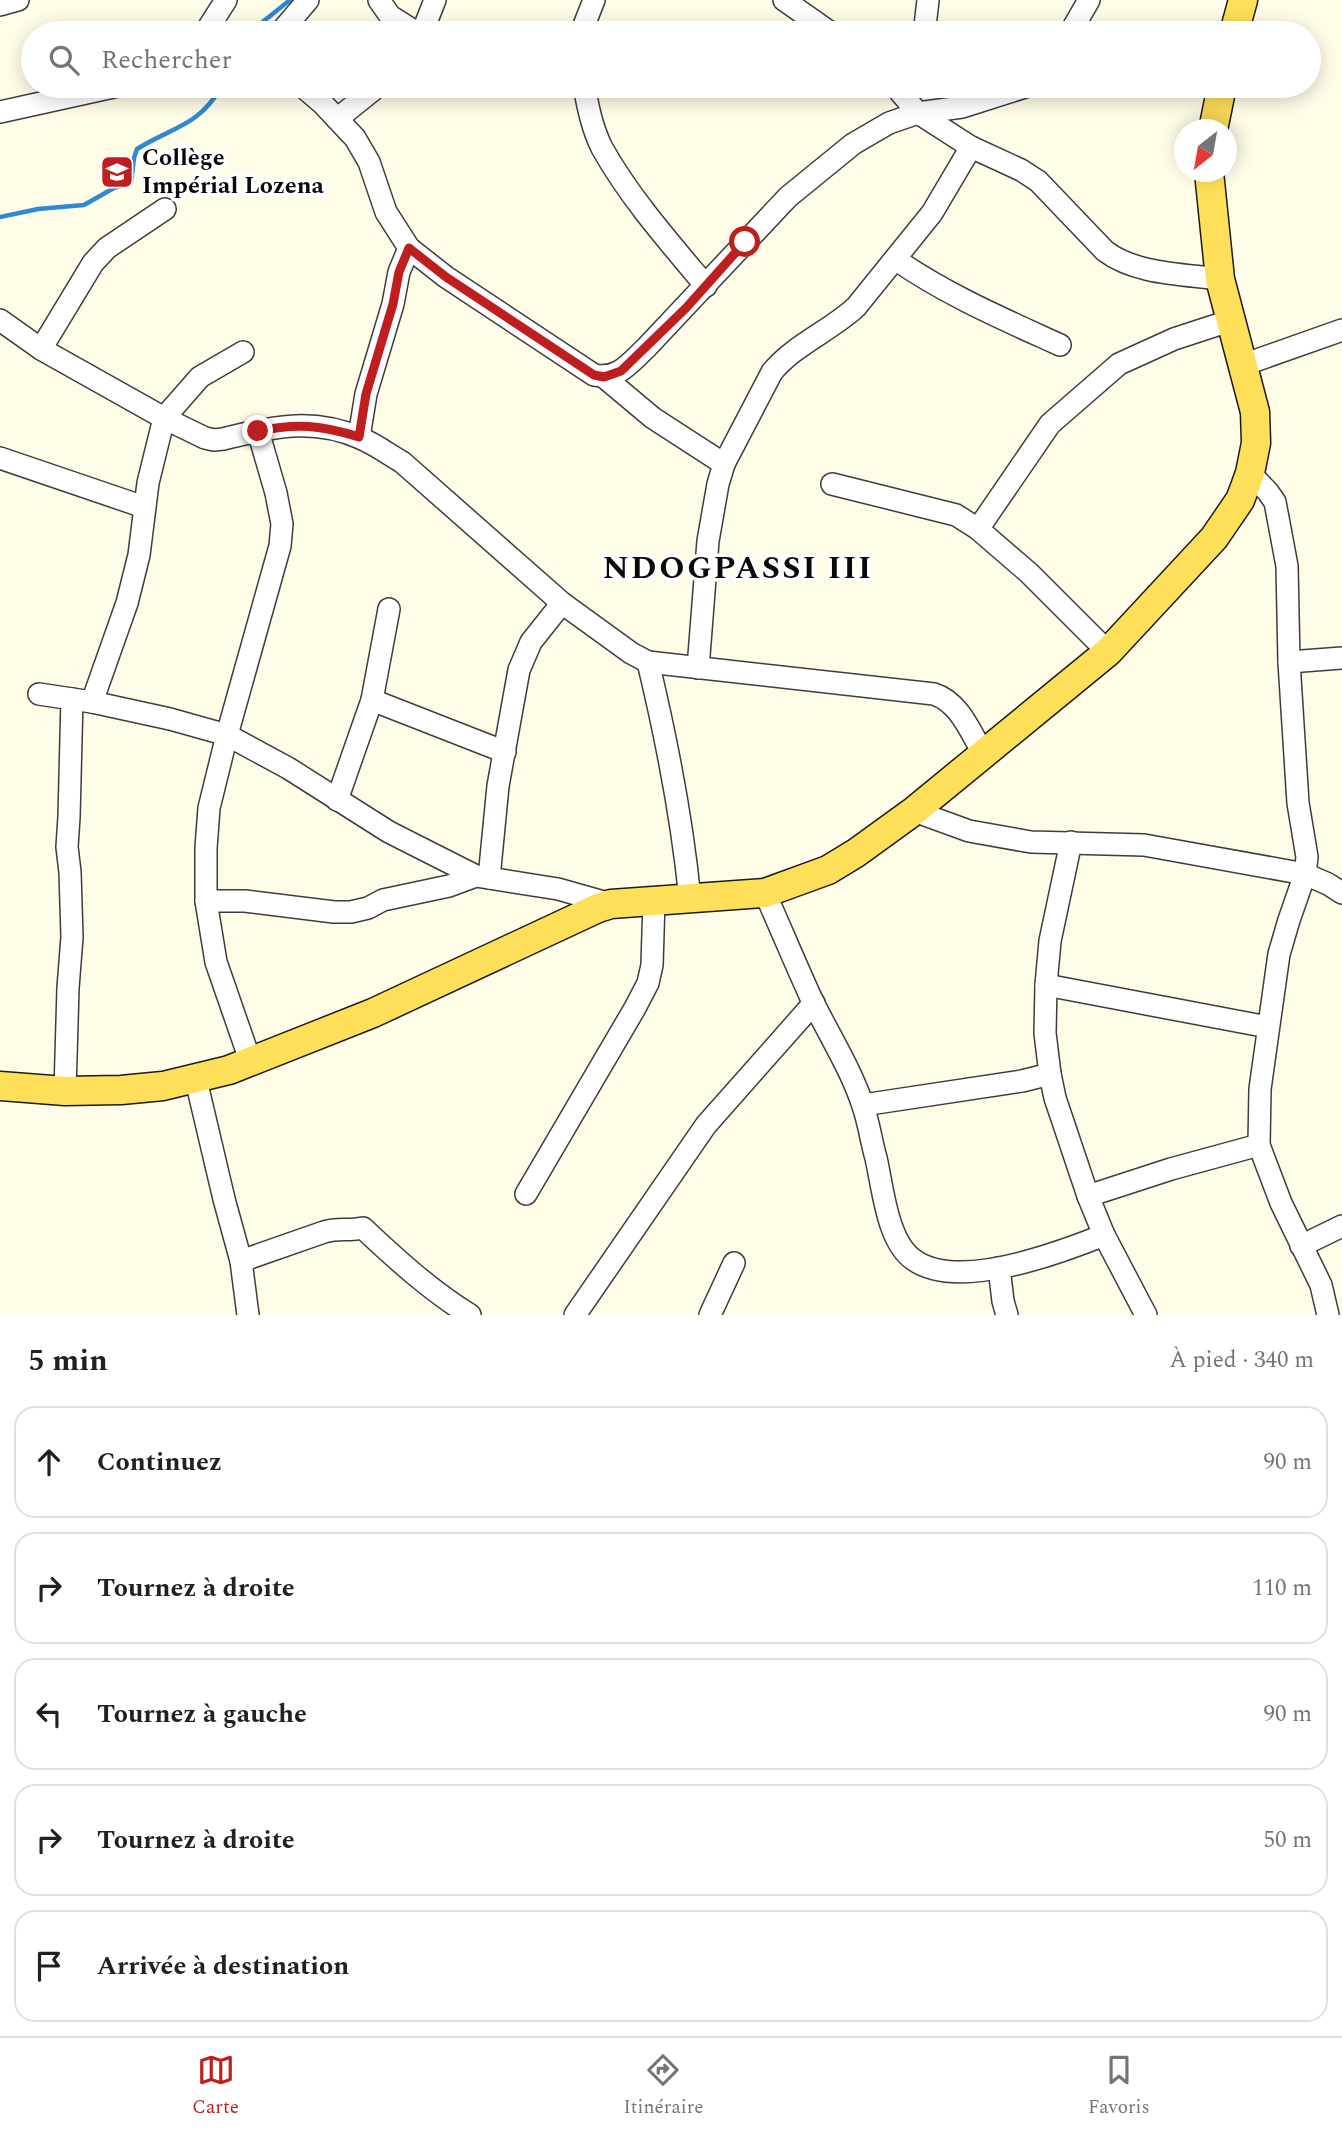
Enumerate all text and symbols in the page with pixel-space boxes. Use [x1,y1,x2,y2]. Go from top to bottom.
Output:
search box [21,21,1321,98]
text: Rechercher [101,40,232,80]
icon: search [45,41,83,79]
north arrow [1174,119,1237,182]
place label: Collège Impérial Lozena [142,140,324,204]
school or university icon: Collège Impérial Lozena [98,153,136,191]
route start [729,226,760,257]
route end [242,415,273,446]
district label: NDOGPASSI III [603,544,873,593]
text: 5 min [28,1338,108,1384]
text: À pied · 340 m [1169,1343,1314,1378]
text: Continuez [97,1442,222,1482]
icon: ahead [30,1443,68,1481]
text: 90 m [1263,1445,1312,1480]
text: Tournez à droite [97,1568,295,1608]
icon: right [30,1569,68,1607]
text: 110 m [1252,1571,1312,1606]
text: Tournez à gauche [97,1694,307,1734]
icon: left [30,1695,68,1733]
text: 90 m [1263,1697,1312,1732]
text: Tournez à droite [97,1820,295,1860]
icon: right [30,1821,68,1859]
text: 50 m [1263,1823,1312,1858]
text: Arrivée à destination [97,1946,349,1986]
icon: arrive [30,1947,68,1985]
tab: Carte [192,2051,239,2122]
tab: Itinéraire [623,2051,703,2122]
tab: Favoris [1088,2051,1150,2122]

